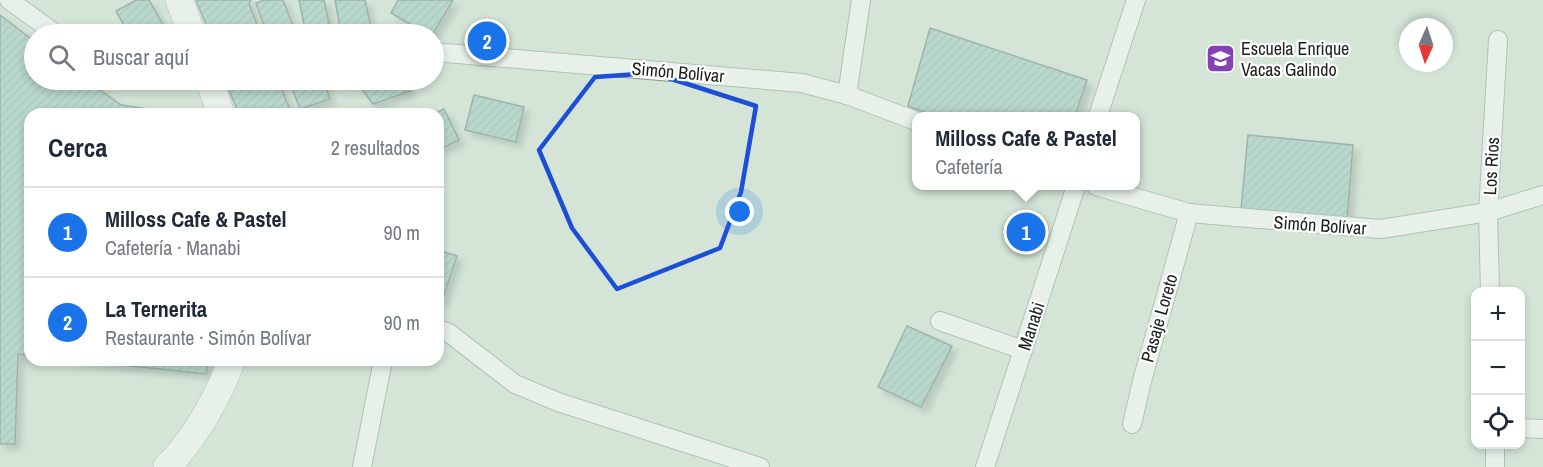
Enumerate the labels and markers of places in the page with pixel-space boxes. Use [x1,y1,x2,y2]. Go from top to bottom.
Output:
pin: 2 [468,18,506,63]
place label: Escuela Enrique Vacas Galindo [1241,36,1349,82]
school or university icon: Escuela Enrique Vacas Galindo [1204,42,1236,74]
pin: 1 [1006,210,1046,254]

